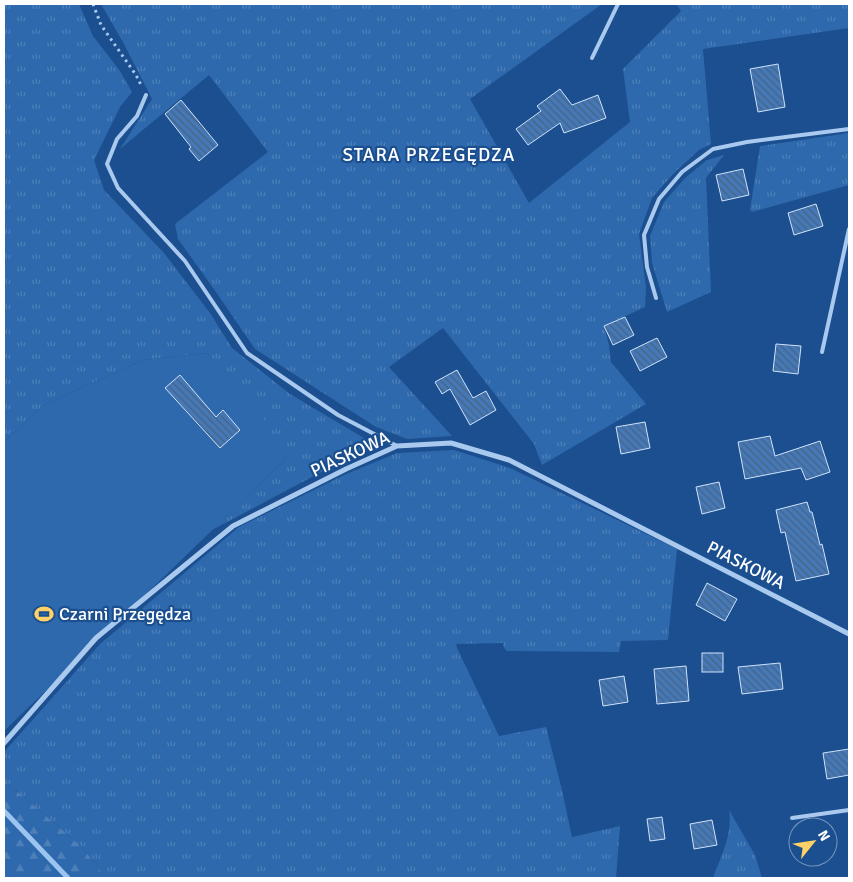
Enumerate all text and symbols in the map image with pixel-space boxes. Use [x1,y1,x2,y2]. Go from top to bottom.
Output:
district label: STARA PRZEGĘDZA [343,143,515,167]
street label: PIASKOWA [307,426,393,482]
street label: PIASKOWA [703,536,789,594]
sports icon: Czarni Przegędza [33,603,55,625]
place label: Czarni Przegędza [59,603,191,625]
north arrow [788,817,838,867]
text: N [814,827,834,844]

